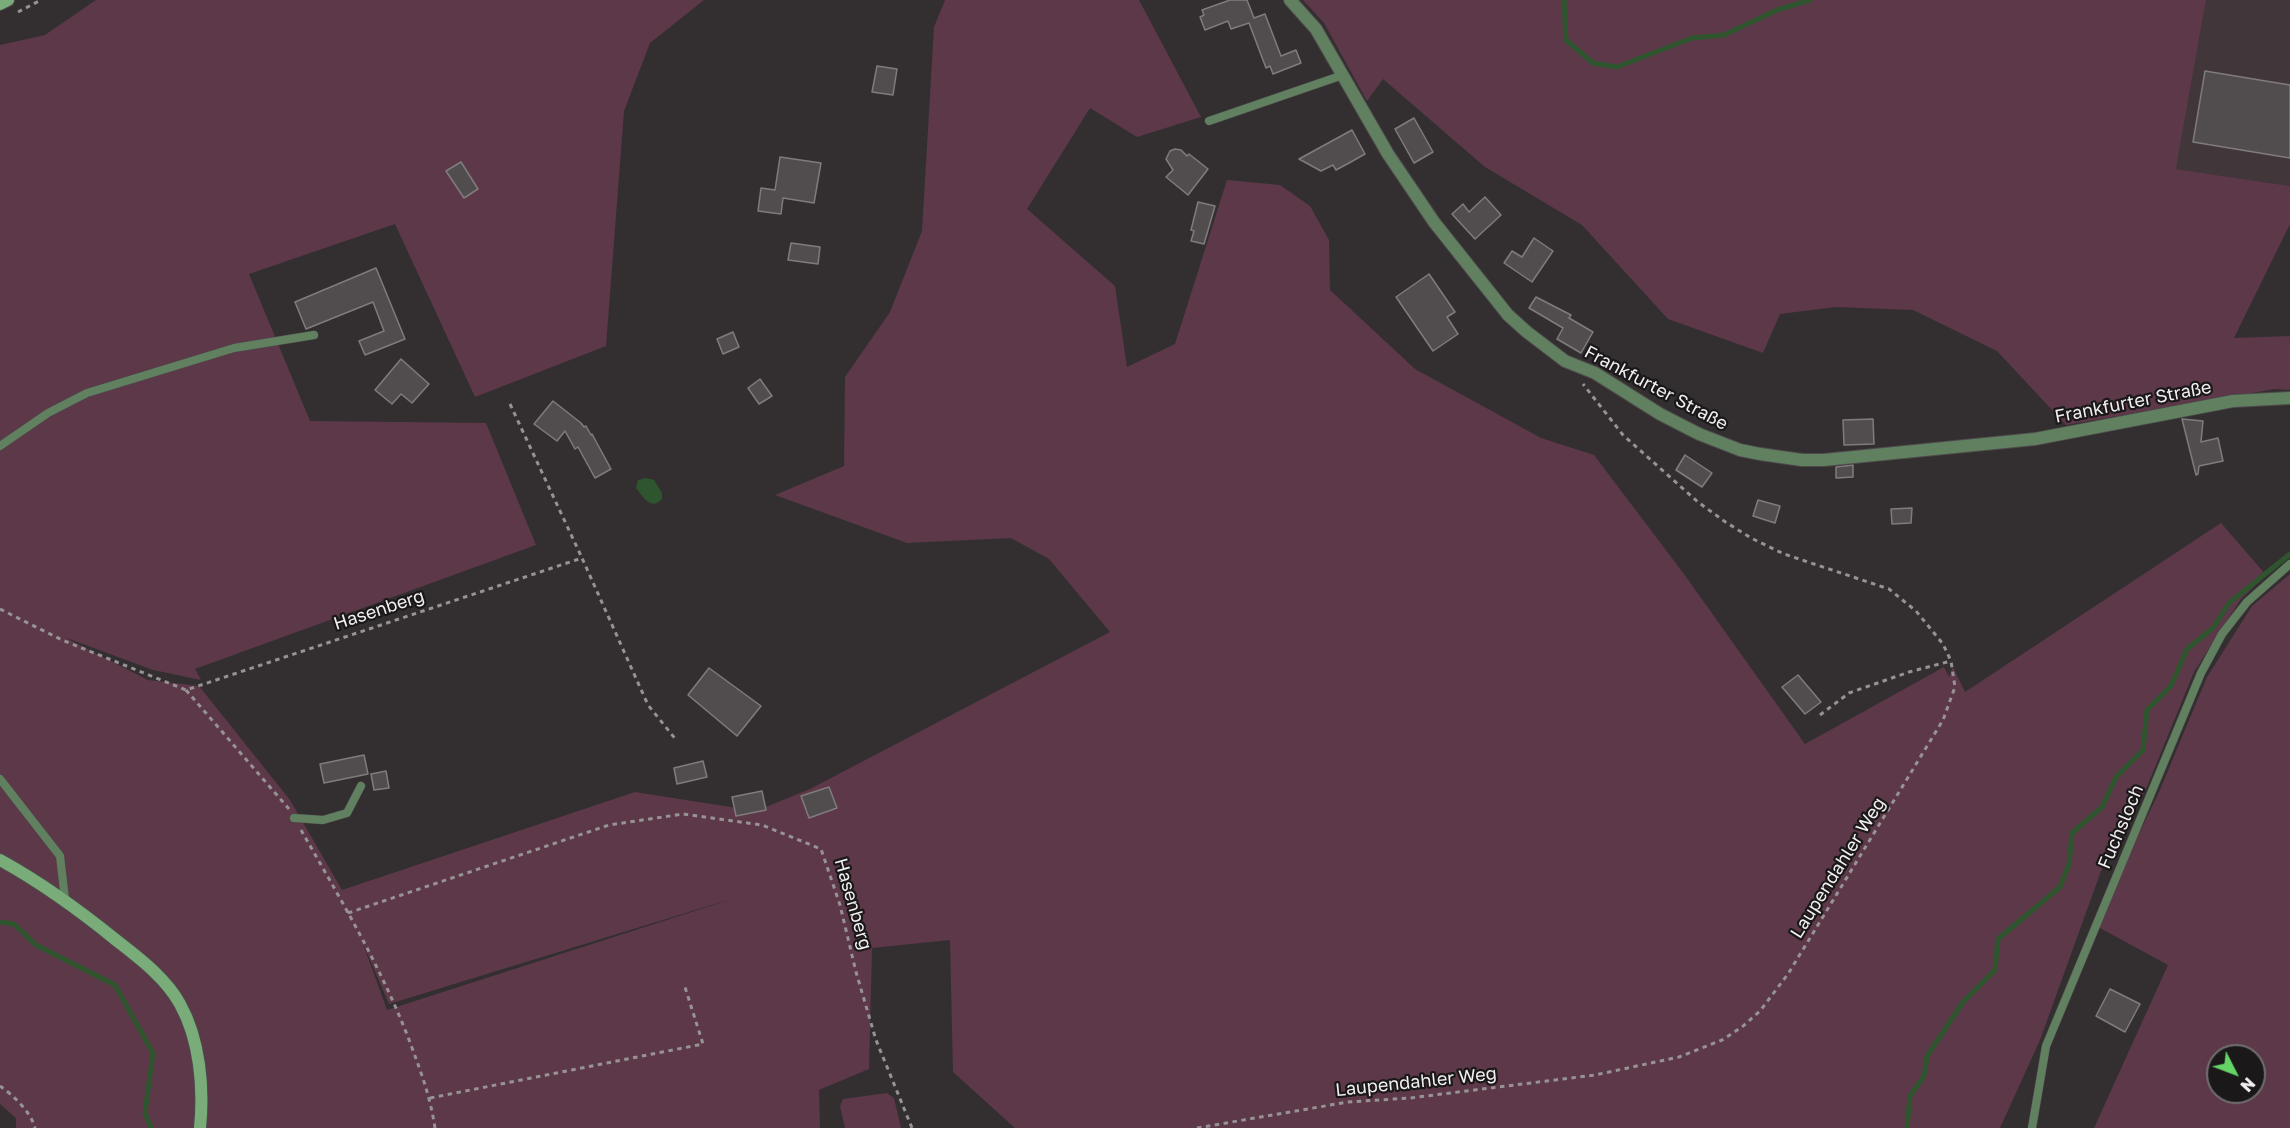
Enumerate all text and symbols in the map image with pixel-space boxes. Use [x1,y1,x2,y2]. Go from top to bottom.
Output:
street label: Frankfurter Straße [1581,341,1731,435]
street label: Frankfurter Straße [2053,376,2213,428]
street label: Hasenberg [331,585,427,635]
street label: Fuchsloch [2094,782,2148,872]
street label: Laupendahler Weg [1786,794,1890,942]
street label: Hasenberg [830,856,876,952]
north arrow [2206,1044,2266,1104]
street label: Laupendahler Weg [1334,1063,1498,1101]
text: N [2236,1073,2259,1096]

